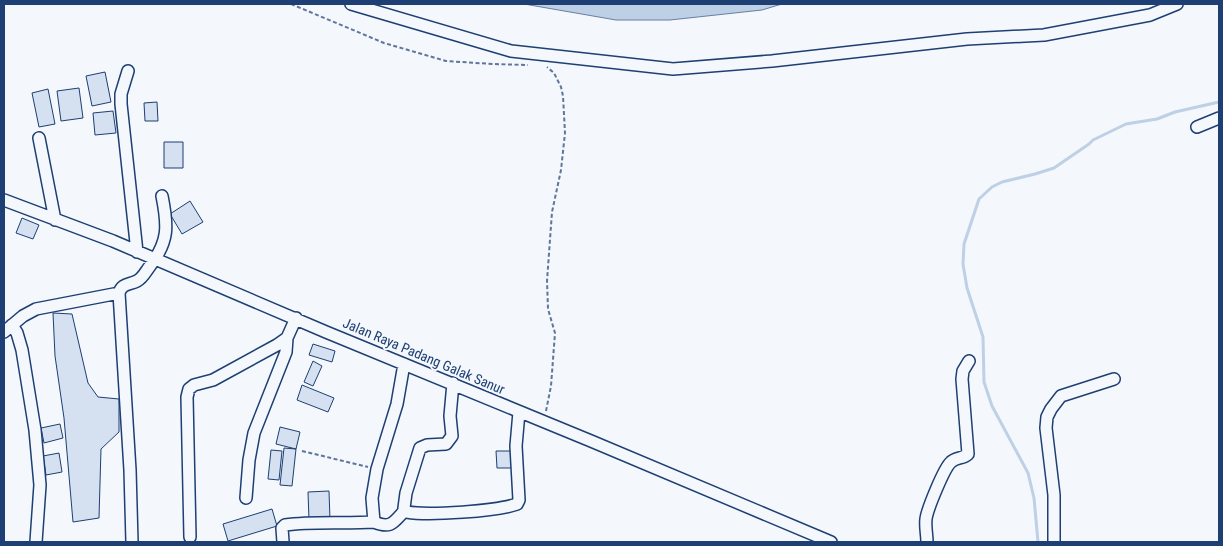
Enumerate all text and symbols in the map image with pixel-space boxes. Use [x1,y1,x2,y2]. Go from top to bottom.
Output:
street label: Jalan Raya Padang Galak Sanur [341,315,507,397]

